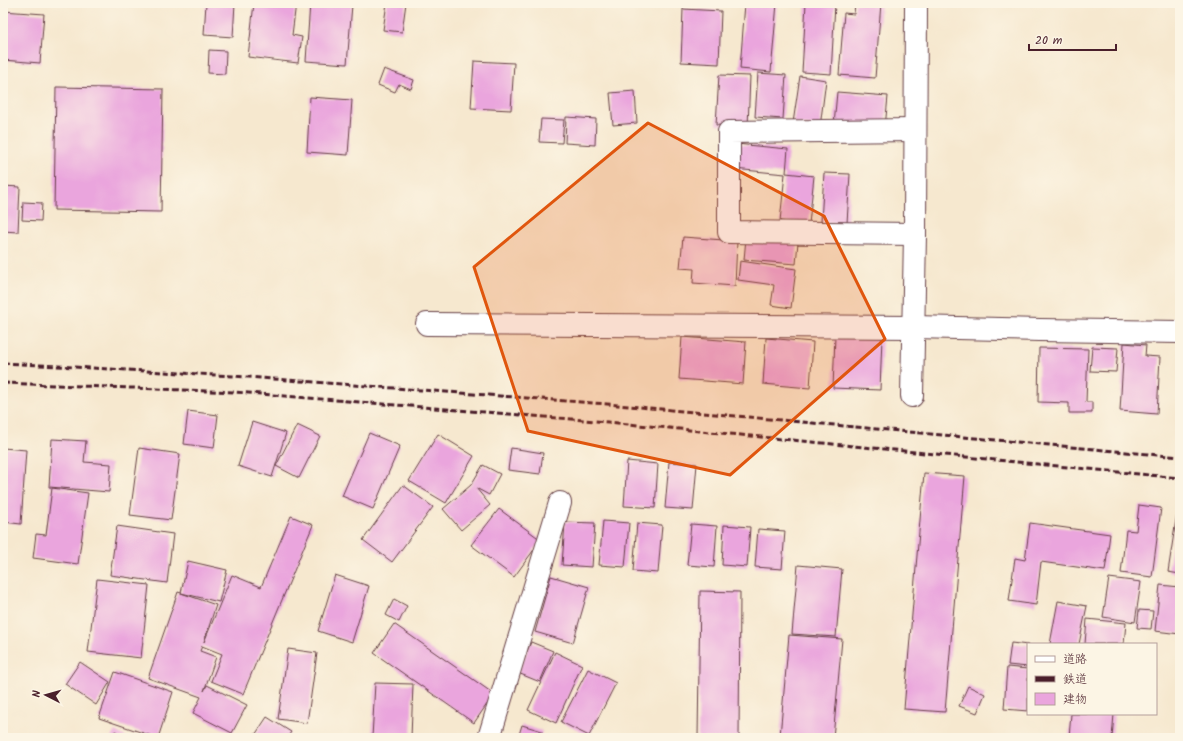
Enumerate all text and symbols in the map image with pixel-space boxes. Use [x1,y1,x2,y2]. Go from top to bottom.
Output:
scale bar [1029,26,1116,52]
text: 20 m [1035,31,1063,50]
legend [1027,643,1157,715]
text: 道路 [1063,650,1087,669]
text: 鉄道 [1063,670,1087,689]
north arrow [26,675,66,715]
text: N [28,690,46,698]
text: 建物 [1063,690,1087,709]

